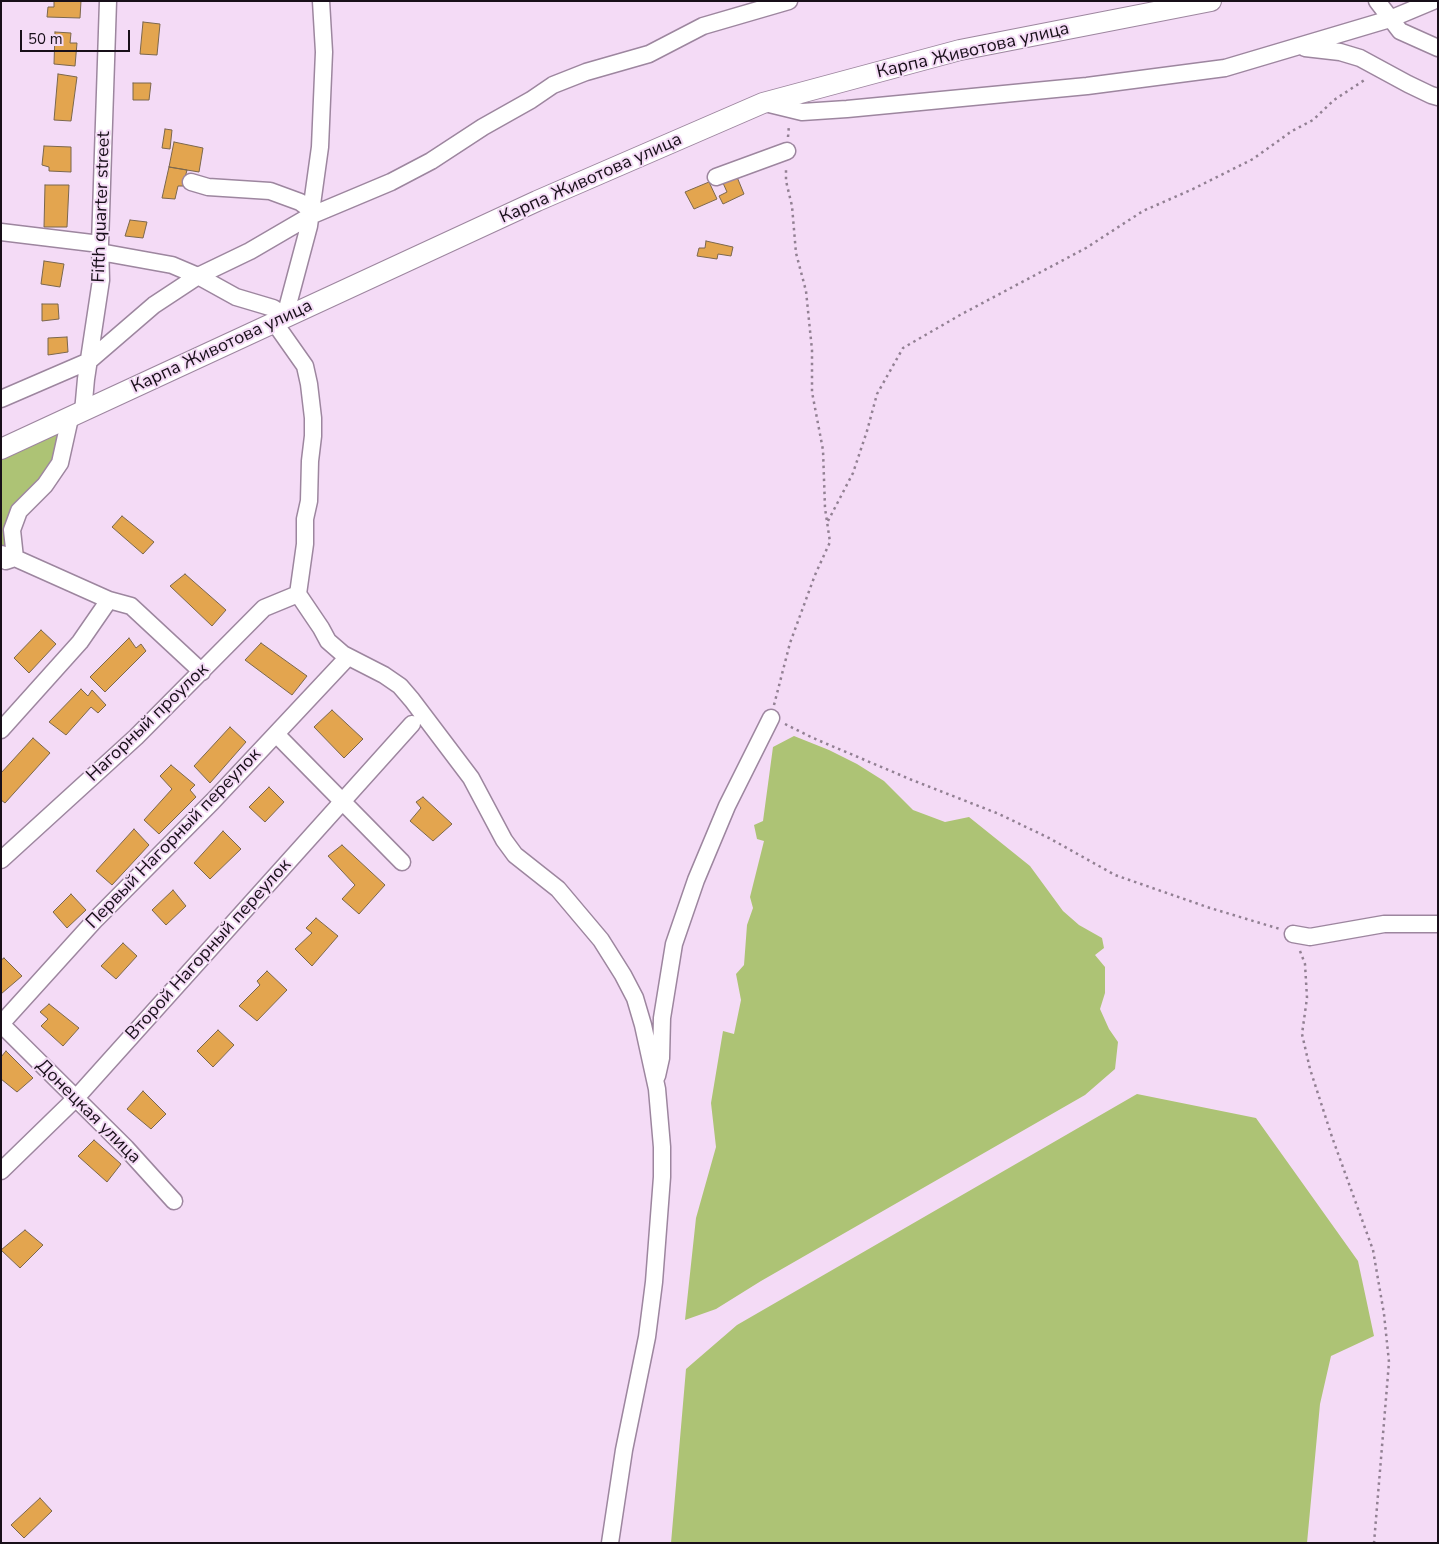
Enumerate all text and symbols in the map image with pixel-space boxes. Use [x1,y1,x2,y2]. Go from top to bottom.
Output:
street label: Карпа Животова улица [874,18,1072,84]
scale bar [22,20,132,52]
text: 50 m [28,29,63,49]
street label: Карпа Животова улица [497,129,685,229]
street label: Fifth quarter street [89,131,115,283]
street label: Карпа Животова улица [128,296,316,398]
street label: Нагорный проулок [83,659,213,787]
street label: Первый Нагорный переулок [82,744,266,934]
street label: Второй Нагорный переулок [122,855,296,1045]
street label: Донецкая улица [31,1055,145,1169]

